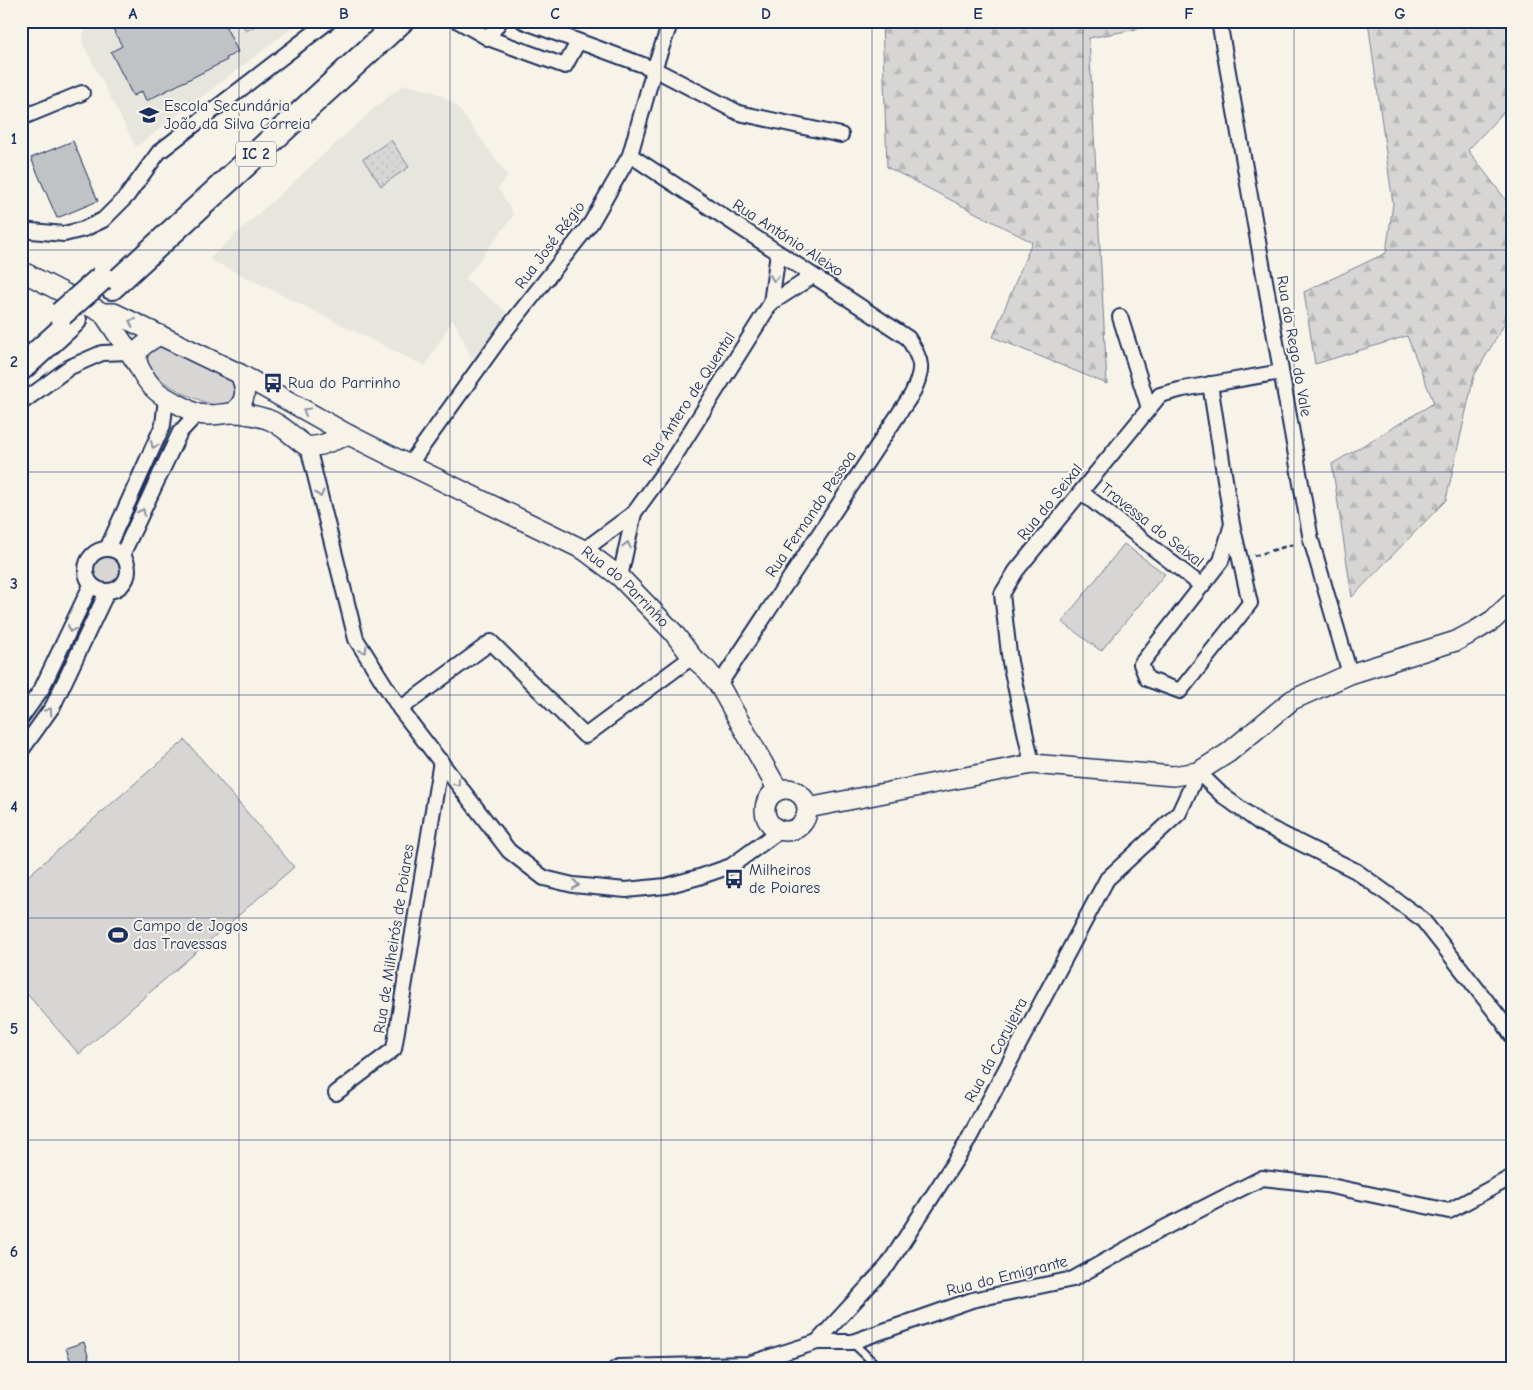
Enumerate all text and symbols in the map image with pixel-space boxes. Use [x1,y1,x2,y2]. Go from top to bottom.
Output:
text: A [129,5,138,23]
text: B [339,5,349,23]
text: C [550,5,560,23]
text: D [761,5,771,23]
text: E [973,5,983,23]
text: F [1184,5,1194,23]
text: G [1394,5,1406,23]
place label: Escola Secundária João da Silva Correia [164,97,310,133]
school or university icon: Escola Secundária João da Silva Correia [138,104,160,126]
text: 1 [11,130,17,148]
road number: IC 2 [236,142,276,166]
street label: Rua António Aleixo [729,195,847,281]
street label: Rua José Régio [511,198,589,292]
one-way arrow [770,273,780,282]
street label: Rua do Rego do Vale [1273,274,1315,418]
one-way arrow [128,317,137,328]
street label: Rua Antero de Quental [639,329,739,469]
text: 2 [10,353,18,371]
bus stop icon: Rua do Parrinho [262,372,284,394]
place label: Rua do Parrinho [288,374,400,392]
one-way arrow [303,407,312,417]
one-way arrow [150,440,160,449]
street label: Rua Fernando Pessoa [762,447,860,581]
street label: Rua do Seixal [1014,460,1086,544]
street label: Travessa do Seixal [1097,479,1207,571]
one-way arrow [314,490,324,498]
one-way arrow [136,508,147,517]
one-way arrow [621,541,632,550]
street label: Rua do Parrinho [578,542,673,631]
text: 3 [10,575,18,593]
one-way arrow [67,624,77,633]
one-way arrow [357,645,367,654]
one-way arrow [43,708,52,717]
one-way arrow [451,777,460,787]
text: 4 [10,798,18,816]
street label: Rua de Milheirós de Poiares [370,843,418,1035]
place label: Milheiros de Poiares [749,861,821,897]
bus stop icon: Milheiros de Poiares [723,868,745,890]
one-way arrow [572,879,580,890]
place label: Campo de Jogos das Travessas [133,917,248,953]
sports icon: Campo de Jogos das Travessas [107,924,129,946]
street label: Rua da Corujeira [961,995,1031,1105]
text: 5 [10,1020,18,1038]
text: 6 [10,1243,18,1261]
street label: Rua do Emigrante [945,1252,1069,1300]

